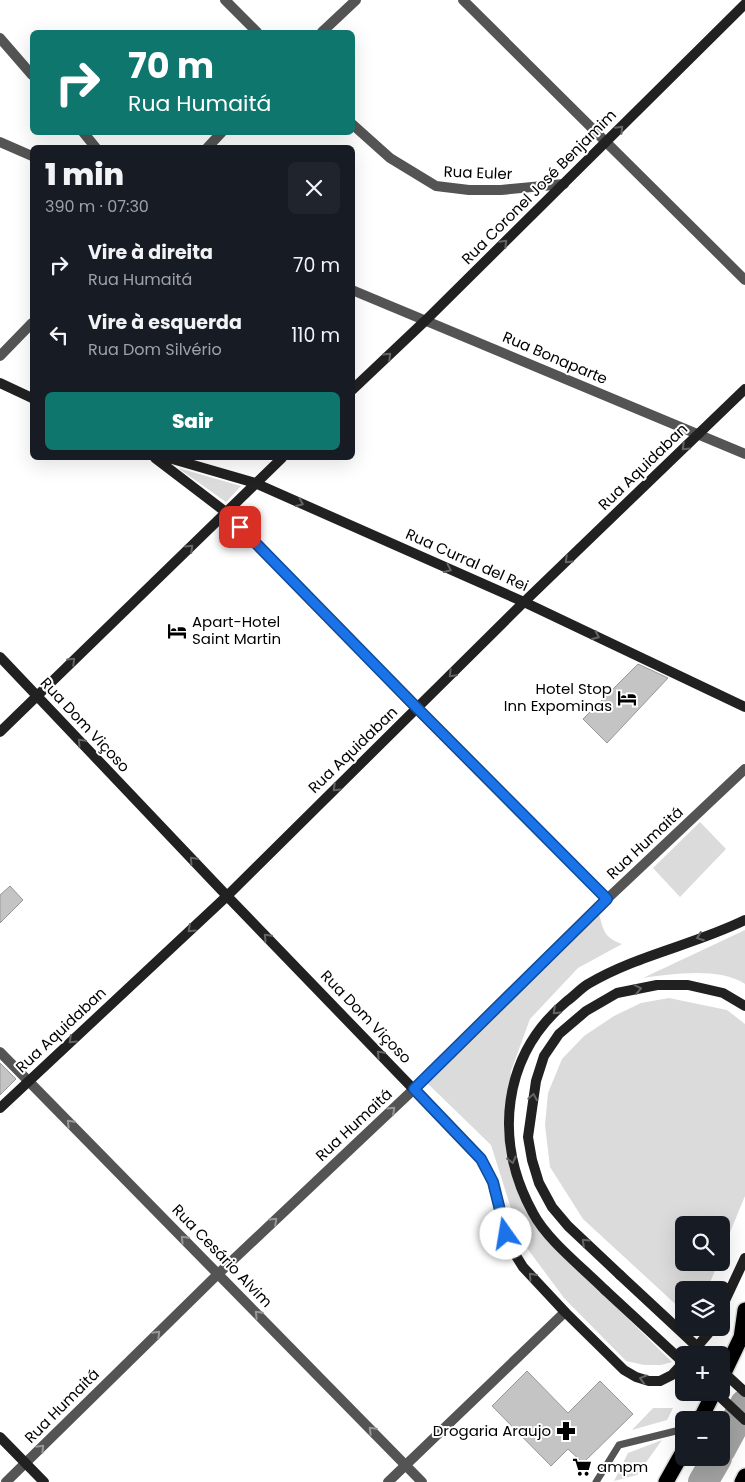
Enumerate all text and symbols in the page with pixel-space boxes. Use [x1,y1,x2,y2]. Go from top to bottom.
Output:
text: 70 m [128,41,214,90]
icon: right [45,50,110,115]
text: Rua Humaitá [128,88,271,119]
street label: Rua Coronel José Benjamim [457,105,621,269]
one-way arrow [614,126,623,135]
text: 1 min [45,153,124,196]
street label: Rua Euler [443,161,513,184]
button: close [288,162,340,214]
text: 390 m · 07:30 [45,195,149,218]
text: Vire à direita [88,239,213,266]
one-way arrow [498,240,507,249]
icon: right [45,251,73,279]
text: 70 m [293,252,340,279]
text: Rua Humaitá [88,268,192,291]
text: Vire à esquerda [88,309,242,336]
icon: left [45,321,73,349]
text: 110 m [291,322,340,349]
street label: Rua Bonaparte [500,326,611,389]
text: Rua Dom Silvério [88,338,222,361]
one-way arrow [382,353,391,362]
button: Sair [45,392,340,450]
street label: Rua Aquidaban [593,419,692,515]
one-way arrow [681,441,690,450]
one-way arrow [295,497,304,507]
pin [219,506,261,548]
icon: arrive [226,513,254,541]
street label: Rua Curral del Rei [402,523,532,596]
one-way arrow [184,545,193,554]
one-way arrow [564,554,573,563]
one-way arrow [443,562,452,573]
place label: Apart-Hotel Saint Martin [192,611,281,649]
hotel icon: Apart-Hotel Saint Martin [166,620,188,642]
one-way arrow [591,630,600,640]
one-way arrow [67,658,76,667]
one-way arrow [449,668,458,677]
street label: Rua Dom Viçoso [36,673,135,777]
place label: Hotel Stop Inn Expominas [504,678,612,716]
hotel icon: Hotel Stop Inn Expominas [616,687,638,709]
street label: Rua Aquidaban [303,702,402,798]
one-way arrow [78,739,87,748]
one-way arrow [333,782,342,791]
street label: Rua Humaitá [602,802,688,884]
one-way arrow [190,857,199,866]
one-way arrow [187,923,196,932]
one-way arrow [696,932,704,942]
one-way arrow [264,934,273,943]
street label: Rua Dom Viçoso [316,965,416,1068]
street label: Rua Aquidaban [11,982,110,1077]
one-way arrow [634,984,643,994]
one-way arrow [553,1005,562,1014]
one-way arrow [69,1034,78,1043]
one-way arrow [377,1051,386,1060]
street label: Rua Humaitá [311,1084,397,1166]
one-way arrow [527,1093,537,1102]
one-way arrow [387,1107,396,1116]
one-way arrow [67,1120,76,1129]
one-way arrow [507,1155,517,1163]
street label: Rua Cesário Alvim [168,1199,277,1312]
position arrow [479,1207,531,1259]
map controls [675,1216,730,1466]
button: search [675,1216,730,1271]
one-way arrow [268,1218,277,1227]
one-way arrow [181,1236,190,1245]
one-way arrow [581,1239,590,1248]
one-way arrow [529,1273,538,1282]
button: layers [675,1281,730,1336]
one-way arrow [255,1311,264,1320]
one-way arrow [151,1331,160,1340]
button: + [675,1346,730,1401]
street label: Rua Humaitá [20,1364,104,1448]
one-way arrow [639,1374,647,1384]
button: − [675,1411,730,1466]
place label: Drogaria Araujo [433,1420,551,1441]
pharmacy icon: Drogaria Araujo [555,1420,577,1442]
one-way arrow [369,1427,378,1436]
one-way arrow [35,1445,44,1454]
supermarket icon: ampm [571,1456,593,1478]
place label: ampm [597,1456,648,1477]

